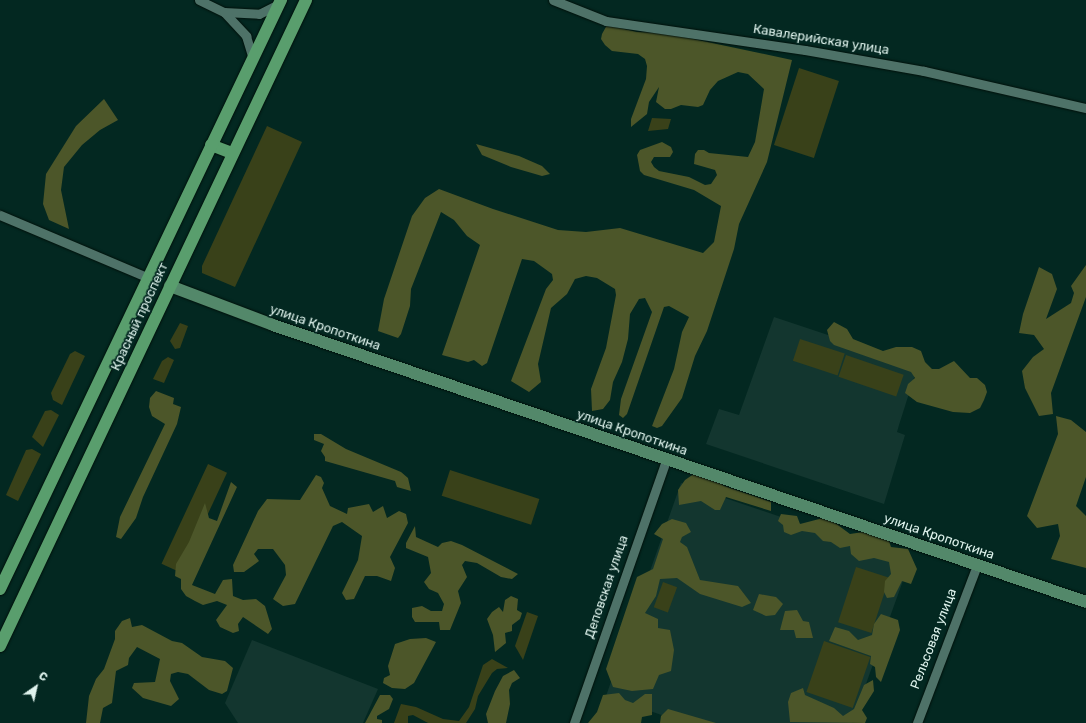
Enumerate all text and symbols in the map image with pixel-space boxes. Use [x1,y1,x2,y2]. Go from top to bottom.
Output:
street label: Кавалерийская улица [752,22,890,58]
street label: Красный проспект [108,261,172,373]
street label: улица Кропоткина [268,302,382,354]
street label: улица Кропоткина [575,407,689,459]
street label: улица Кропоткина [882,511,996,563]
street label: Деповская улица [582,533,632,641]
street label: Рельсовая улица [908,587,960,691]
north arrow [16,667,56,707]
text: С [36,669,50,684]

